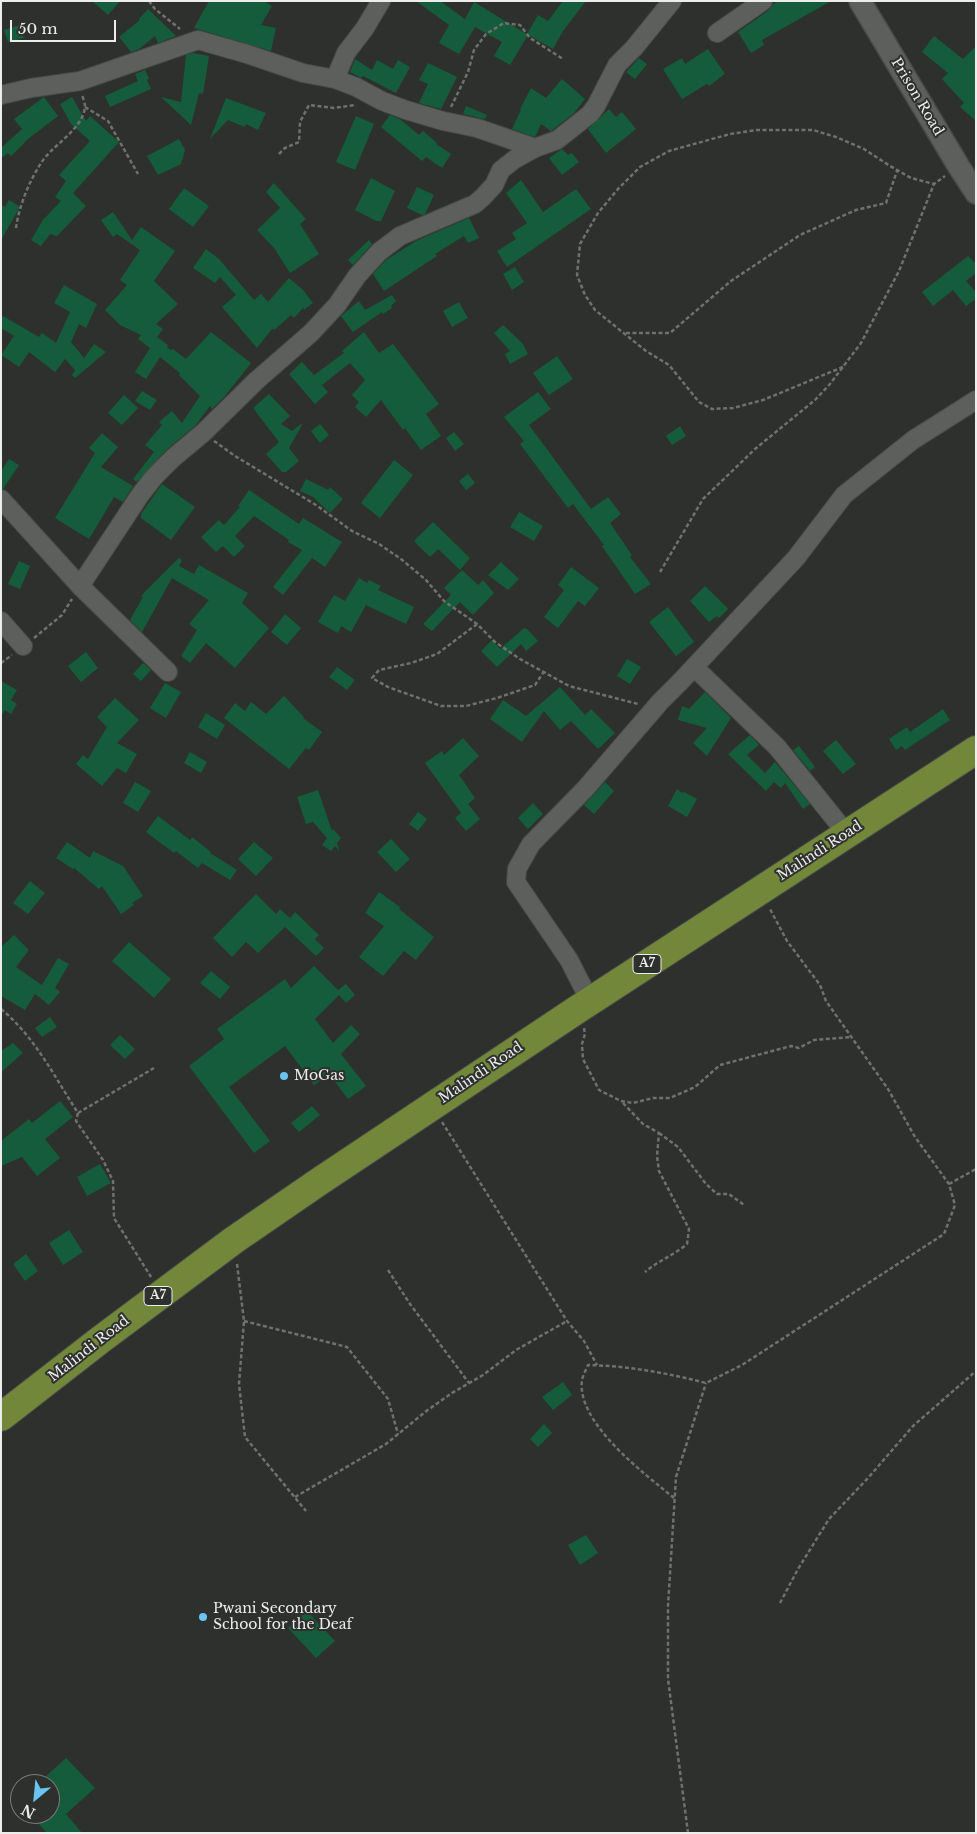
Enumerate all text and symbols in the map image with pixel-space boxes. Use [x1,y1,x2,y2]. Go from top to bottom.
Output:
scale bar [12,10,119,42]
text: 50 m [18,19,58,38]
street label: Prison Road [887,55,947,139]
street label: Malindi Road [775,817,865,885]
road number: A7 [633,954,661,974]
street label: Malindi Road [436,1039,526,1107]
place label: MoGas [294,1068,344,1084]
marker: MoGas [278,1070,290,1082]
road number: A7 [144,1286,172,1305]
street label: Malindi Road [45,1312,133,1386]
place label: Pwani Secondary School for the Deaf [213,1601,352,1634]
marker: Pwani Secondary School for the Deaf [197,1611,209,1623]
north arrow [10,1774,60,1824]
text: N [18,1800,38,1822]

